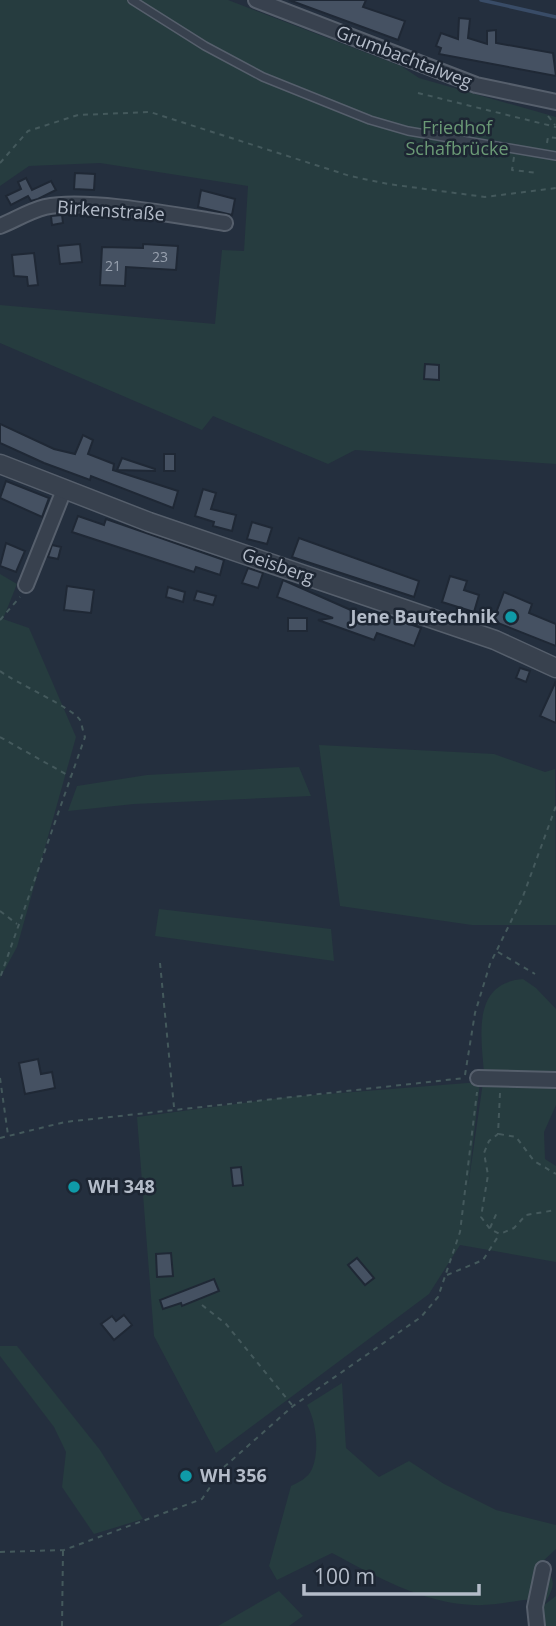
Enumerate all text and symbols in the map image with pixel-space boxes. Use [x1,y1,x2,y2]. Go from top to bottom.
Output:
street label: Grumbachtalweg [333,19,476,93]
park label: Friedhof Schafbrücke [405,115,509,160]
street label: Birkenstraße [56,194,166,226]
house number: 23 [152,247,168,266]
house number: 21 [105,256,121,275]
street label: Geisberg [239,542,318,589]
place label: Jene Bautechnik [348,604,498,628]
marker: Jene Bautechnik [503,609,519,625]
place label: WH 348 [88,1174,155,1198]
marker: WH 348 [66,1179,82,1195]
place label: WH 356 [200,1463,267,1487]
marker: WH 356 [178,1468,194,1484]
scale bar [304,1552,479,1596]
text: 100 m [314,1562,375,1590]

